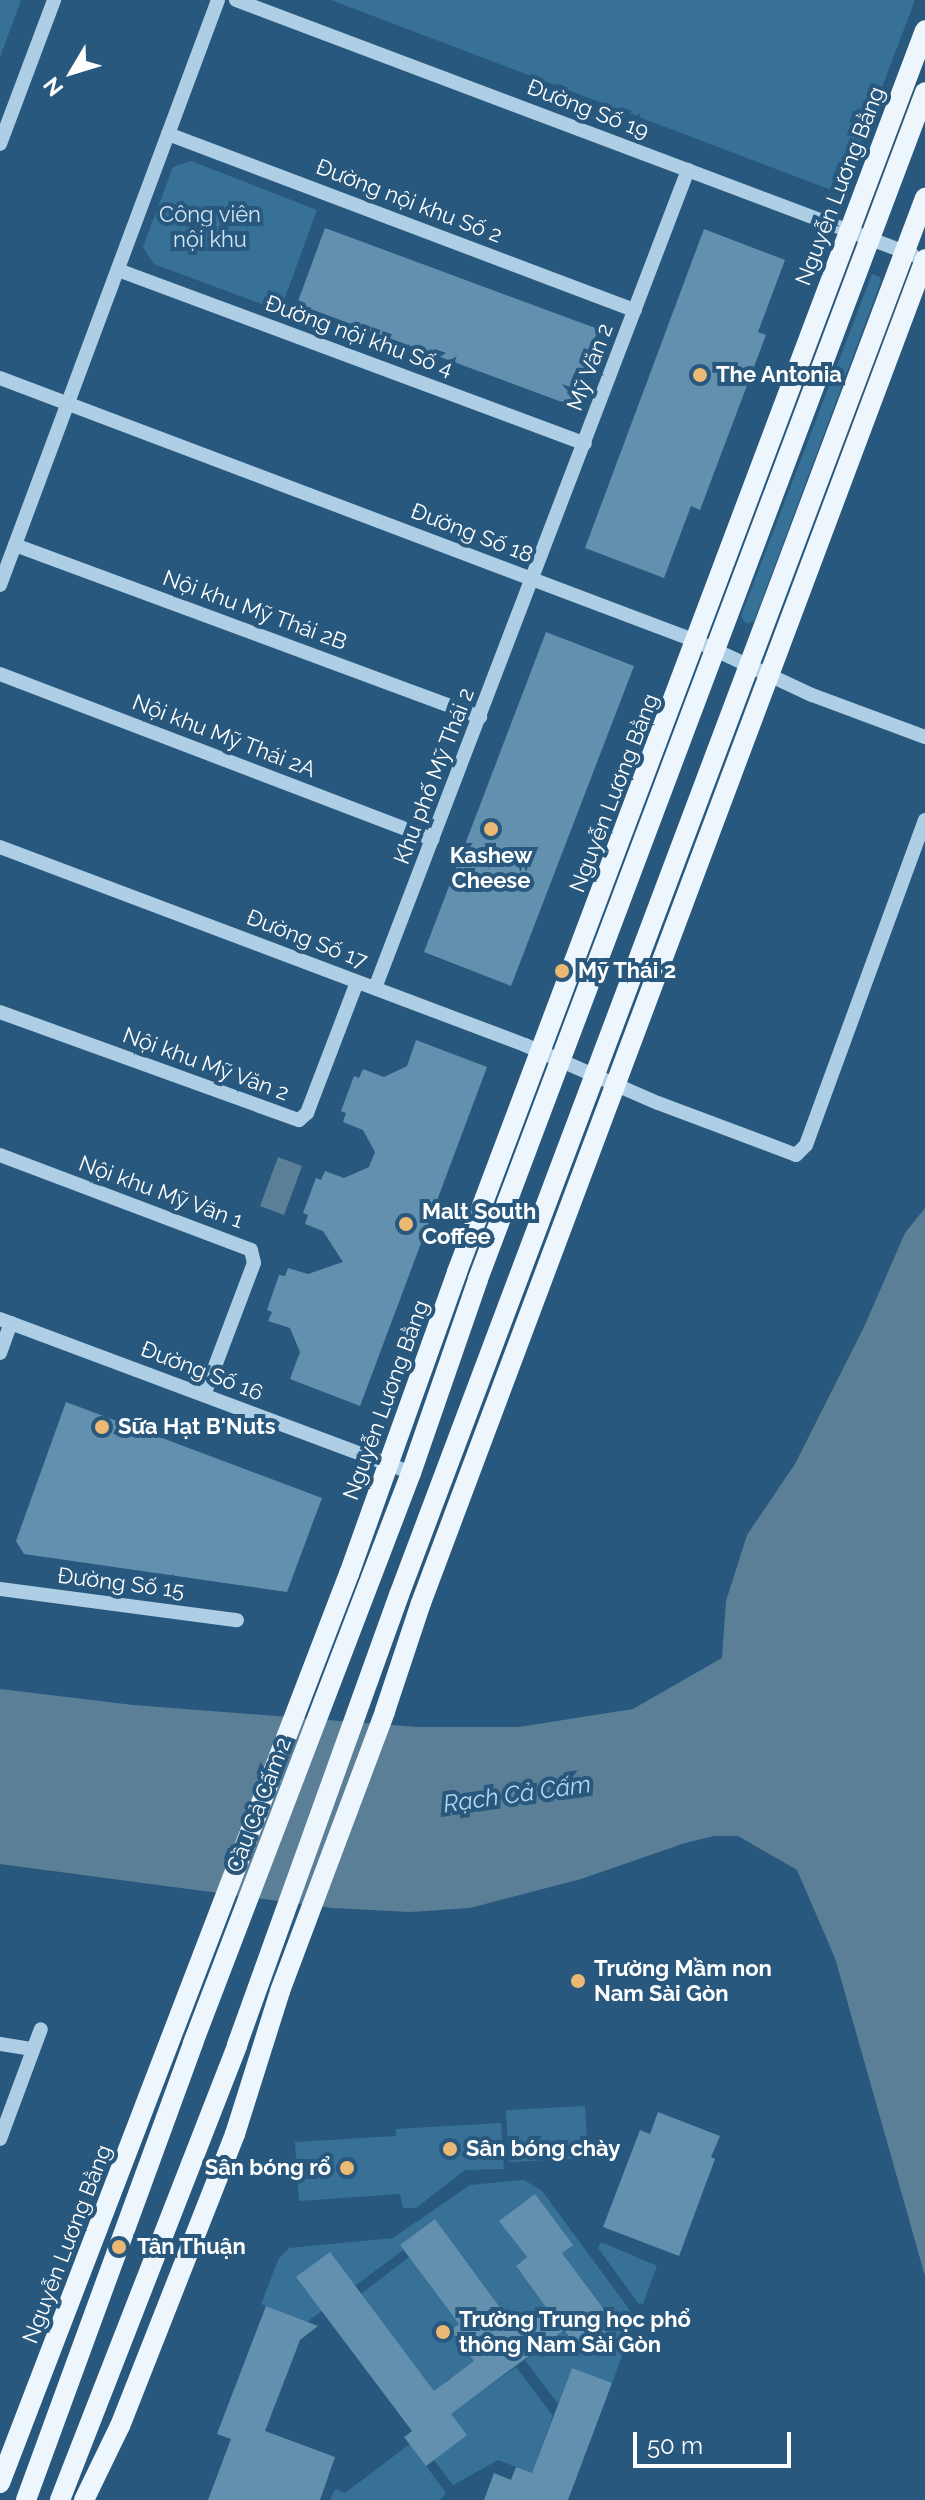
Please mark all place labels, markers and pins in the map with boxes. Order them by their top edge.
place label: The Antonia [716,362,843,388]
marker: The Antonia [691,366,709,384]
marker: Kashew Cheese [482,820,500,838]
place label: Kashew Cheese [450,842,532,894]
place label: Mỹ Thái 2 [578,958,677,984]
marker: Mỹ Thái 2 [553,962,571,980]
place label: Malt South Coffee [422,1198,536,1250]
marker: Malt South Coffee [397,1215,415,1233]
place label: Sữa Hạt B'Nuts [118,1414,276,1440]
marker: Sữa Hạt B'Nuts [93,1418,111,1436]
place label: Trường Mầm non Nam Sài Gòn [594,1955,772,2006]
marker: Trường Mầm non Nam Sài Gòn [569,1972,587,1990]
place label: Sân bóng chày [466,2136,620,2162]
marker: Sân bóng chày [441,2140,459,2158]
place label: Sân bóng rổ [205,2155,331,2181]
marker: Sân bóng rổ [338,2159,356,2177]
place label: Tân Thuận [137,2234,246,2260]
marker: Tân Thuận [108,2236,130,2258]
place label: Trường Trung học phổ thông Nam Sài Gòn [459,2306,692,2358]
marker: Trường Trung học phổ thông Nam Sài Gòn [434,2323,452,2341]

